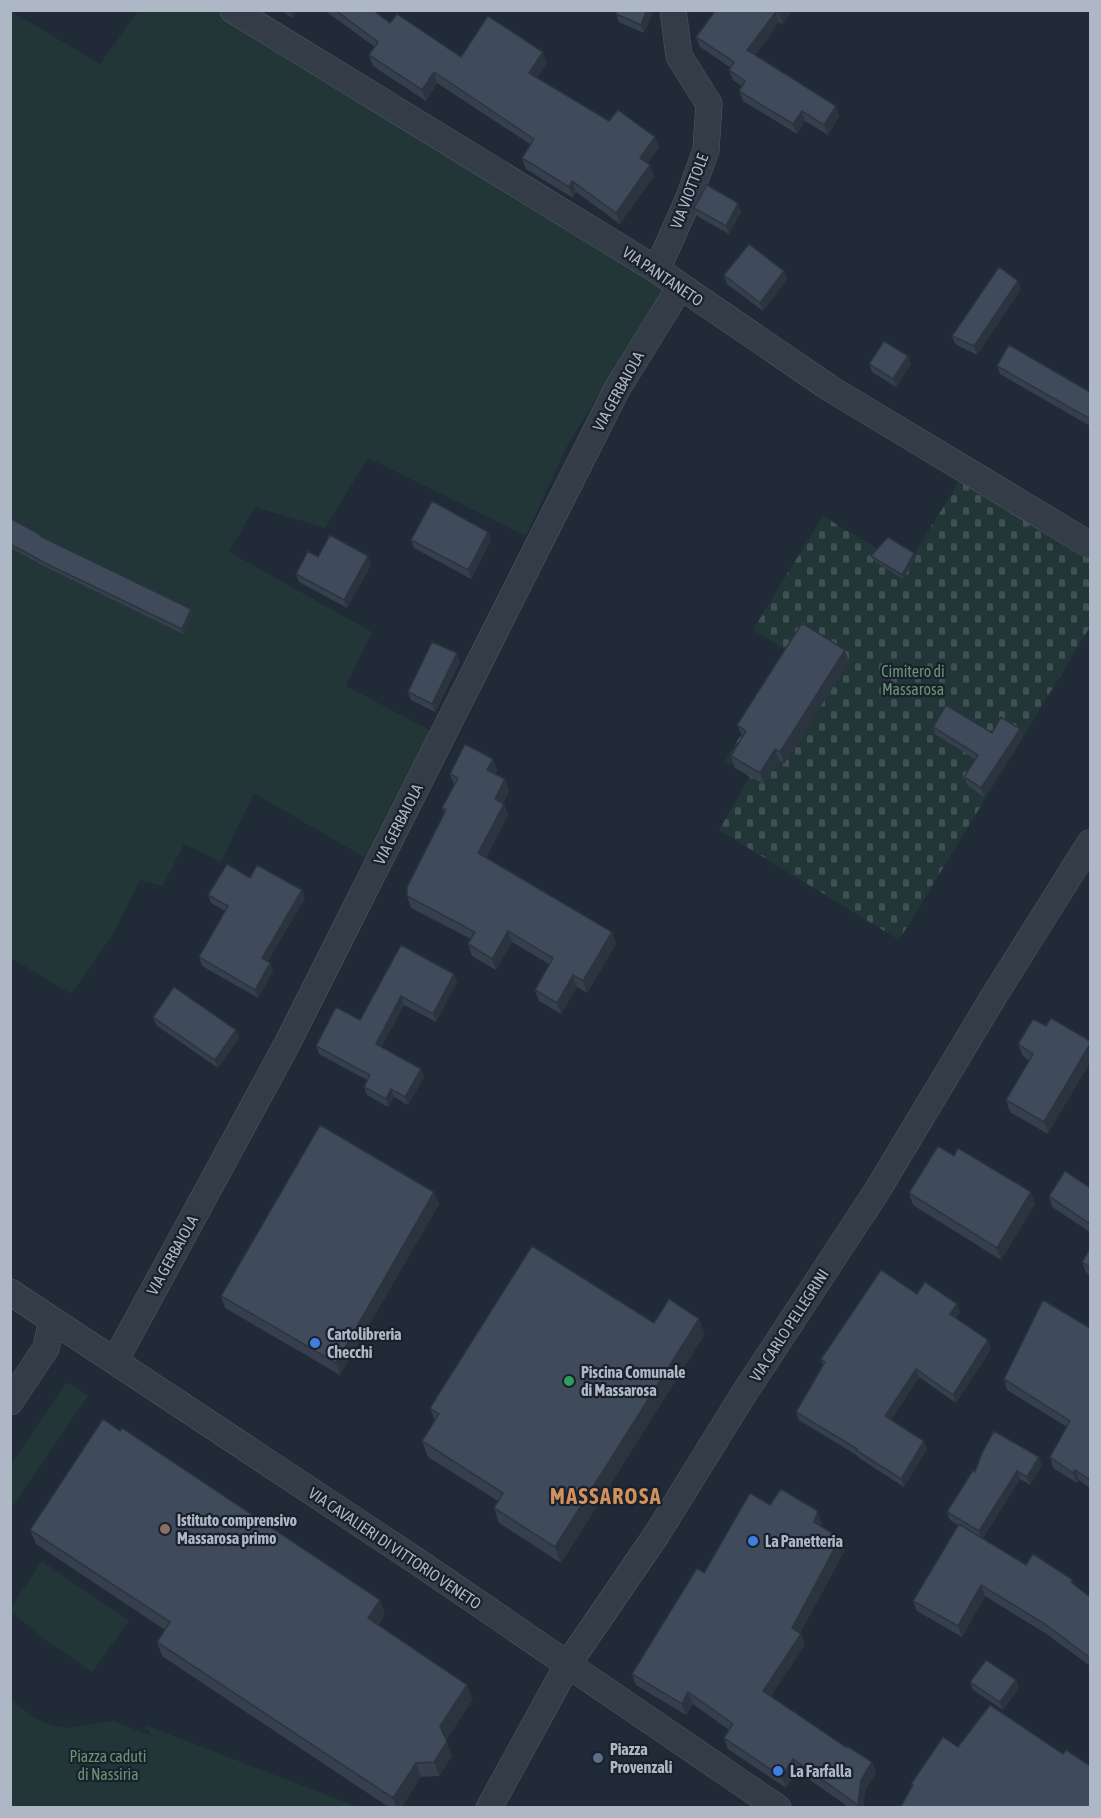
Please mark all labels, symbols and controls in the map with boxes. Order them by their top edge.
street label: VIA VIOTTOLE [666,151,712,231]
street label: VIA PANTANETO [619,243,707,309]
street label: VIA GERBAIOLA [589,348,647,434]
park label: Cimitero di Massarosa [881,662,945,698]
street label: VIA GERBAIOLA [370,781,426,867]
street label: VIA GERBAIOLA [143,1212,201,1298]
street label: VIA CARLO PELLEGRINI [746,1265,832,1385]
place label: Cartolibreria Checchi [327,1325,402,1361]
marker: Cartolibreria Checchi [308,1336,322,1350]
place label: Piscina Comunale di Massarosa [581,1363,686,1399]
marker: Piscina Comunale di Massarosa [562,1374,576,1388]
street label: VIA CAVALIERI DI VITTORIO VENETO [305,1483,485,1613]
district label: MASSAROSA [550,1483,662,1509]
place label: Istituto comprensivo Massarosa primo [177,1511,298,1547]
marker: Istituto comprensivo Massarosa primo [158,1522,172,1536]
place label: La Panetteria [765,1532,843,1550]
marker: La Panetteria [746,1534,760,1548]
place label: Piazza Provenzali [610,1740,673,1776]
park label: Piazza caduti di Nassiria [70,1747,146,1783]
marker: Piazza Provenzali [591,1751,605,1765]
place label: La Farfalla [790,1762,852,1780]
marker: La Farfalla [771,1764,785,1778]

